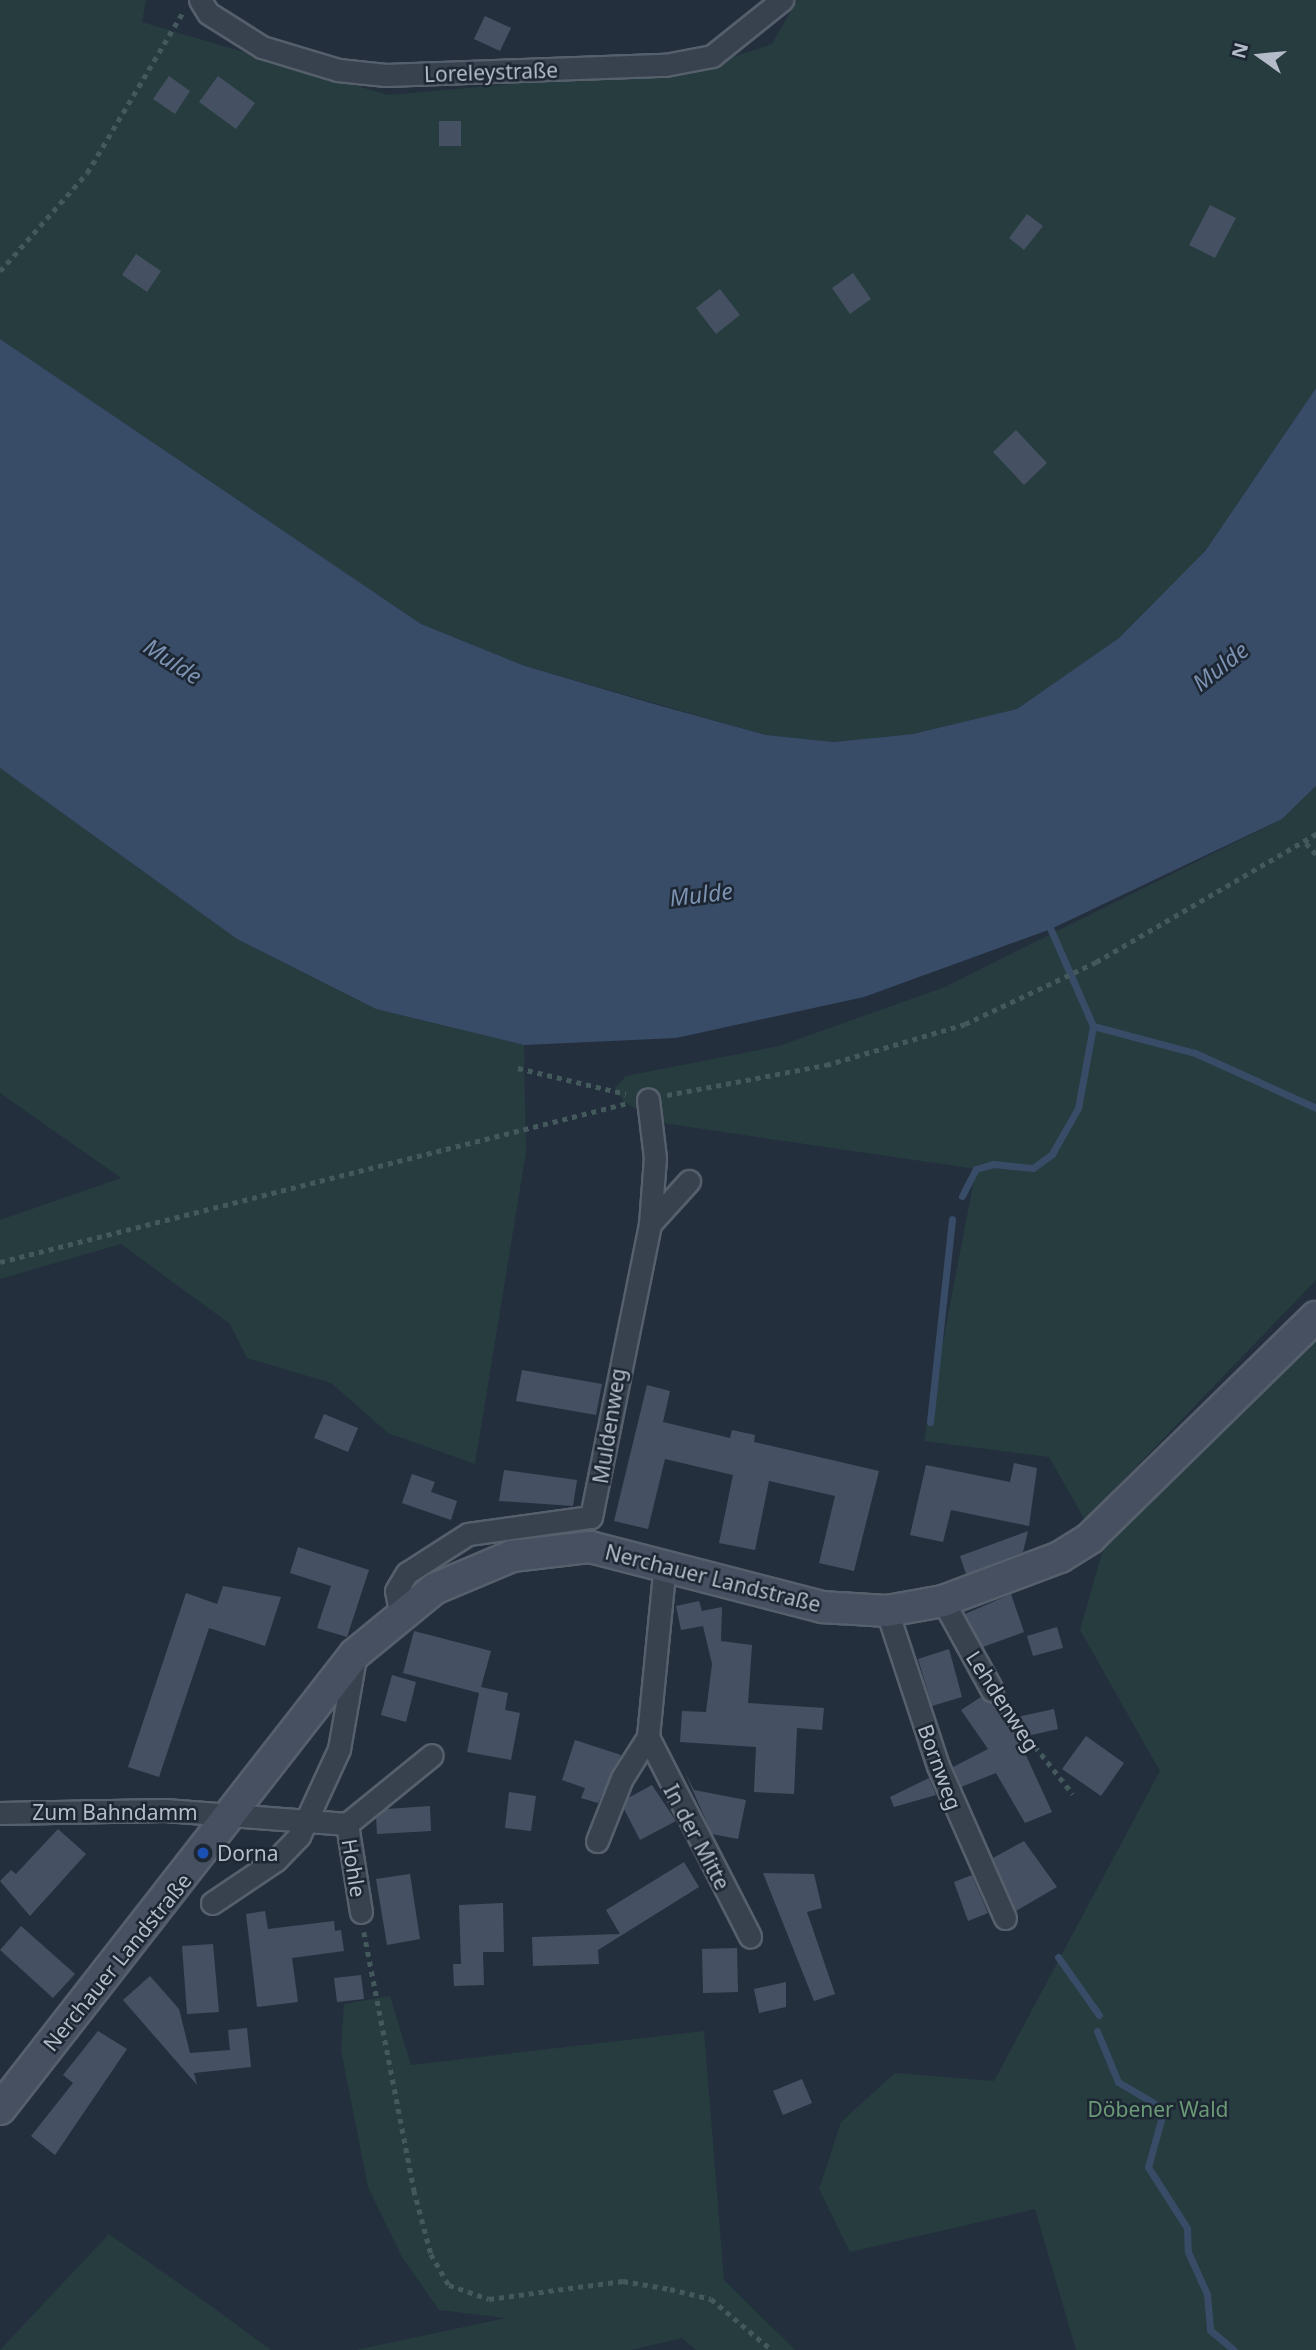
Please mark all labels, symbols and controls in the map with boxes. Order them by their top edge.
north arrow [1225,21,1295,91]
text: N [1225,40,1254,61]
street label: Loreleystraße [424,57,558,87]
water label: Mulde [139,632,207,690]
water label: Mulde [1187,636,1253,696]
water label: Mulde [668,876,734,912]
street label: Muldenweg [587,1367,631,1485]
street label: Nerchauer Landstraße [603,1539,823,1617]
street label: Lehdenweg [961,1646,1045,1756]
street label: Bornweg [913,1721,967,1813]
street label: In der Mitte [659,1780,735,1894]
street label: Zum Bahndamm [32,1799,198,1825]
street label: Hohle [337,1837,371,1899]
place label: Dorna [217,1840,278,1866]
marker: Dorna [195,1845,211,1861]
street label: Nerchauer Landstraße [38,1868,196,2056]
park label: Döbener Wald [1088,2096,1228,2122]

